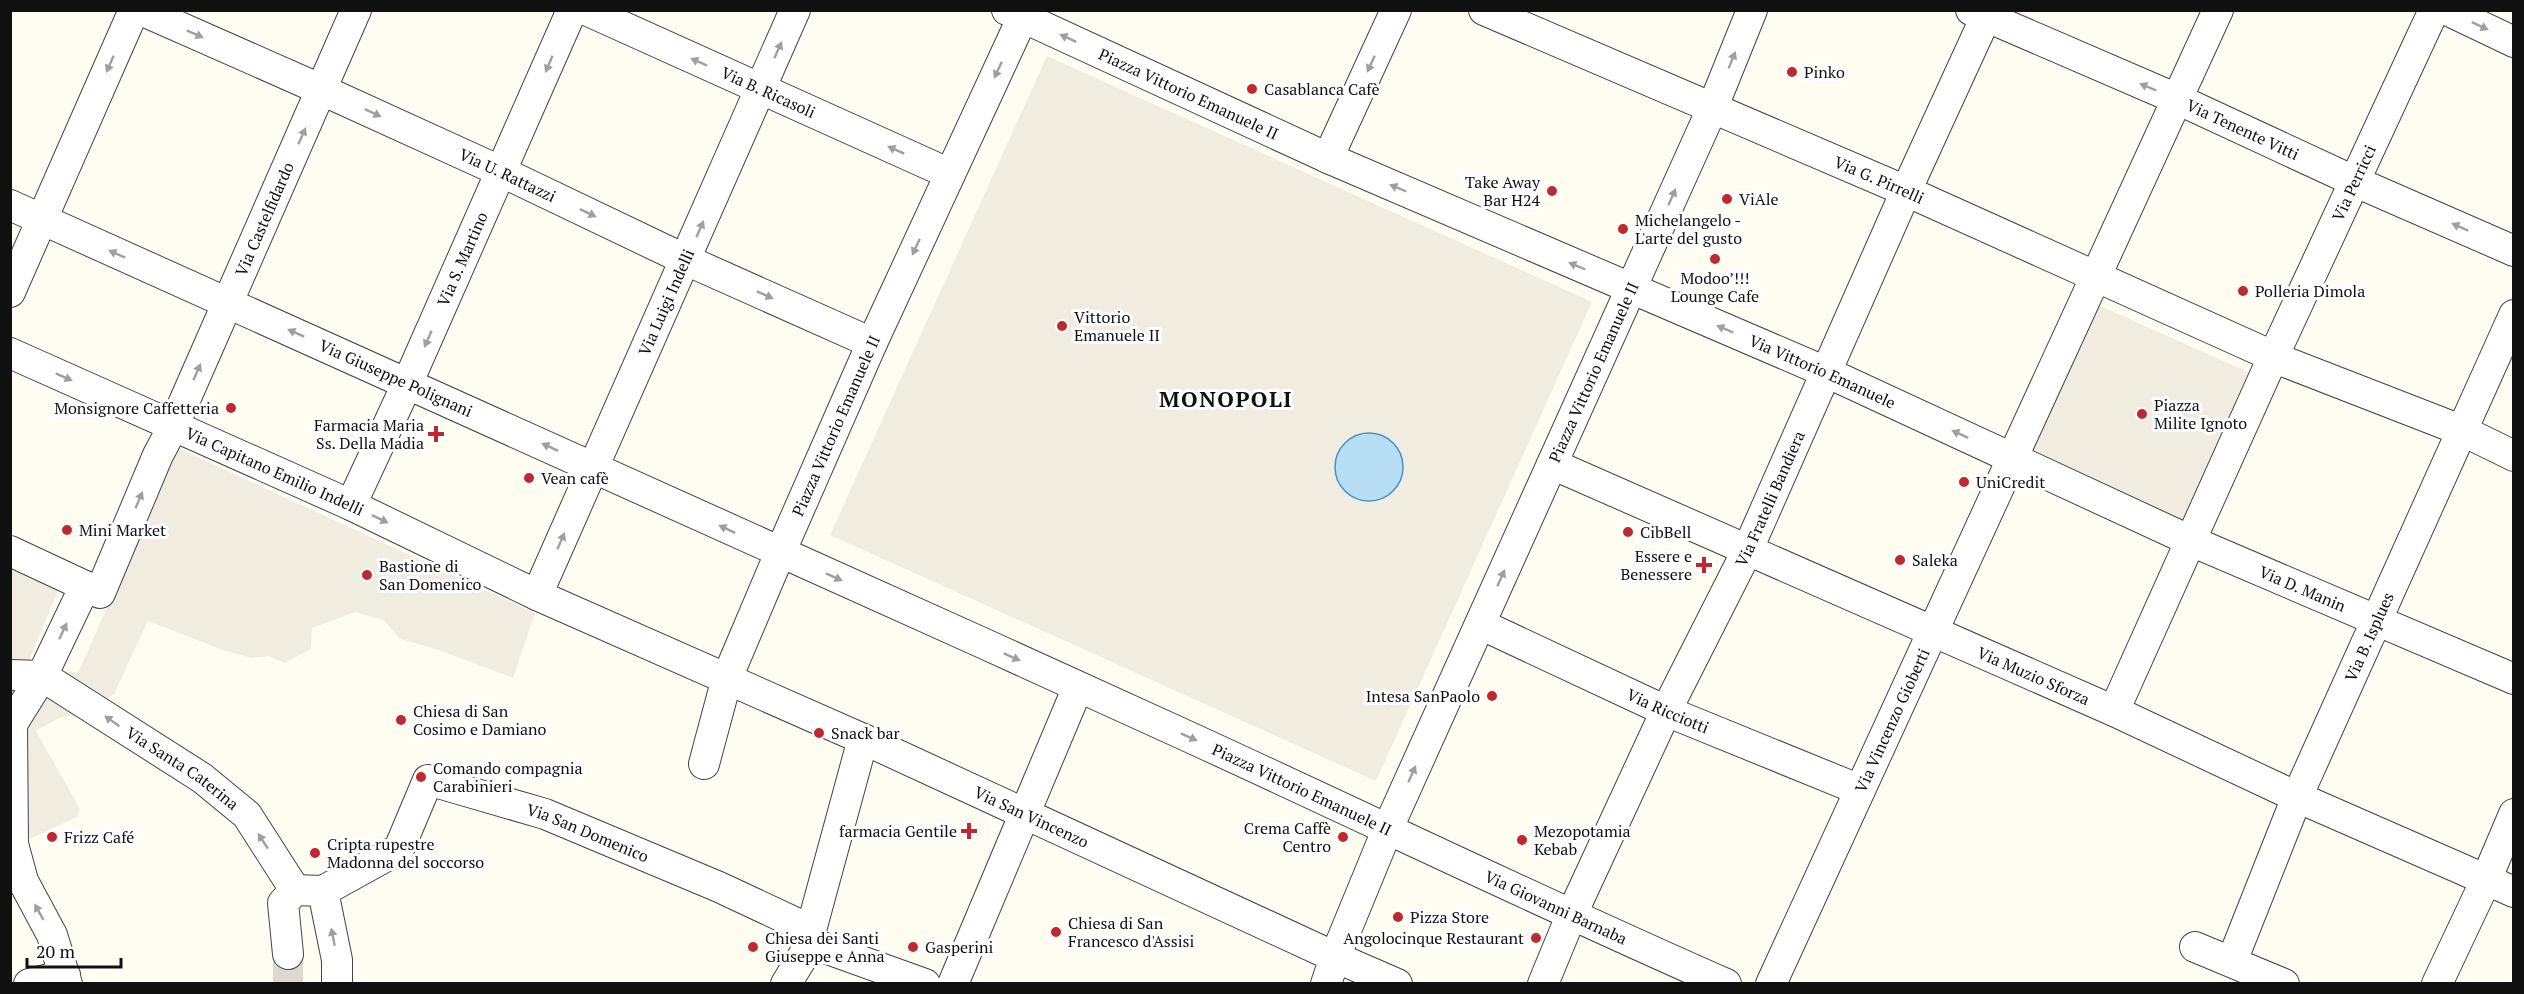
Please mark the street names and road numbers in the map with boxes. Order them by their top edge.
street label: Piazza Vittorio Emanuele II [1095,43,1282,145]
street label: Via B. Ricasoli [718,61,819,123]
street label: Via Tenente Vitti [2183,94,2303,165]
street label: Via Perricci [2327,141,2381,225]
street label: Via U. Rattazzi [456,143,560,207]
street label: Via G. Pirrelli [1831,151,1928,209]
street label: Via Castelfidardo [230,158,299,279]
street label: Via S. Martino [432,208,493,310]
street label: Via Luigi Indelli [633,245,699,359]
street label: Piazza Vittorio Emanuele II [1543,278,1644,466]
street label: Via Vittorio Emanuele [1746,329,1899,414]
street label: Piazza Vittorio Emanuele II [787,331,885,519]
street label: Via Giuseppe Polignani [316,334,476,422]
street label: Via Capitano Emilio Indelli [182,422,368,521]
street label: Via Fratelli Bandiera [1730,427,1810,570]
street label: Via D. Manin [2256,560,2350,617]
street label: Via B. Isplues [2339,589,2399,685]
street label: Via Muzio Sforza [1974,641,2093,710]
street label: Via Vincenzo Gioberti [1849,645,1935,796]
street label: Via Ricciotti [1623,683,1712,738]
street label: Via Santa Caterina [122,721,244,815]
street label: Piazza Vittorio Emanuele II [1209,738,1395,841]
street label: Via San Vincenzo [971,781,1093,853]
street label: Via San Domenico [524,798,652,867]
street label: Via Giovanni Barnaba [1481,865,1631,950]

